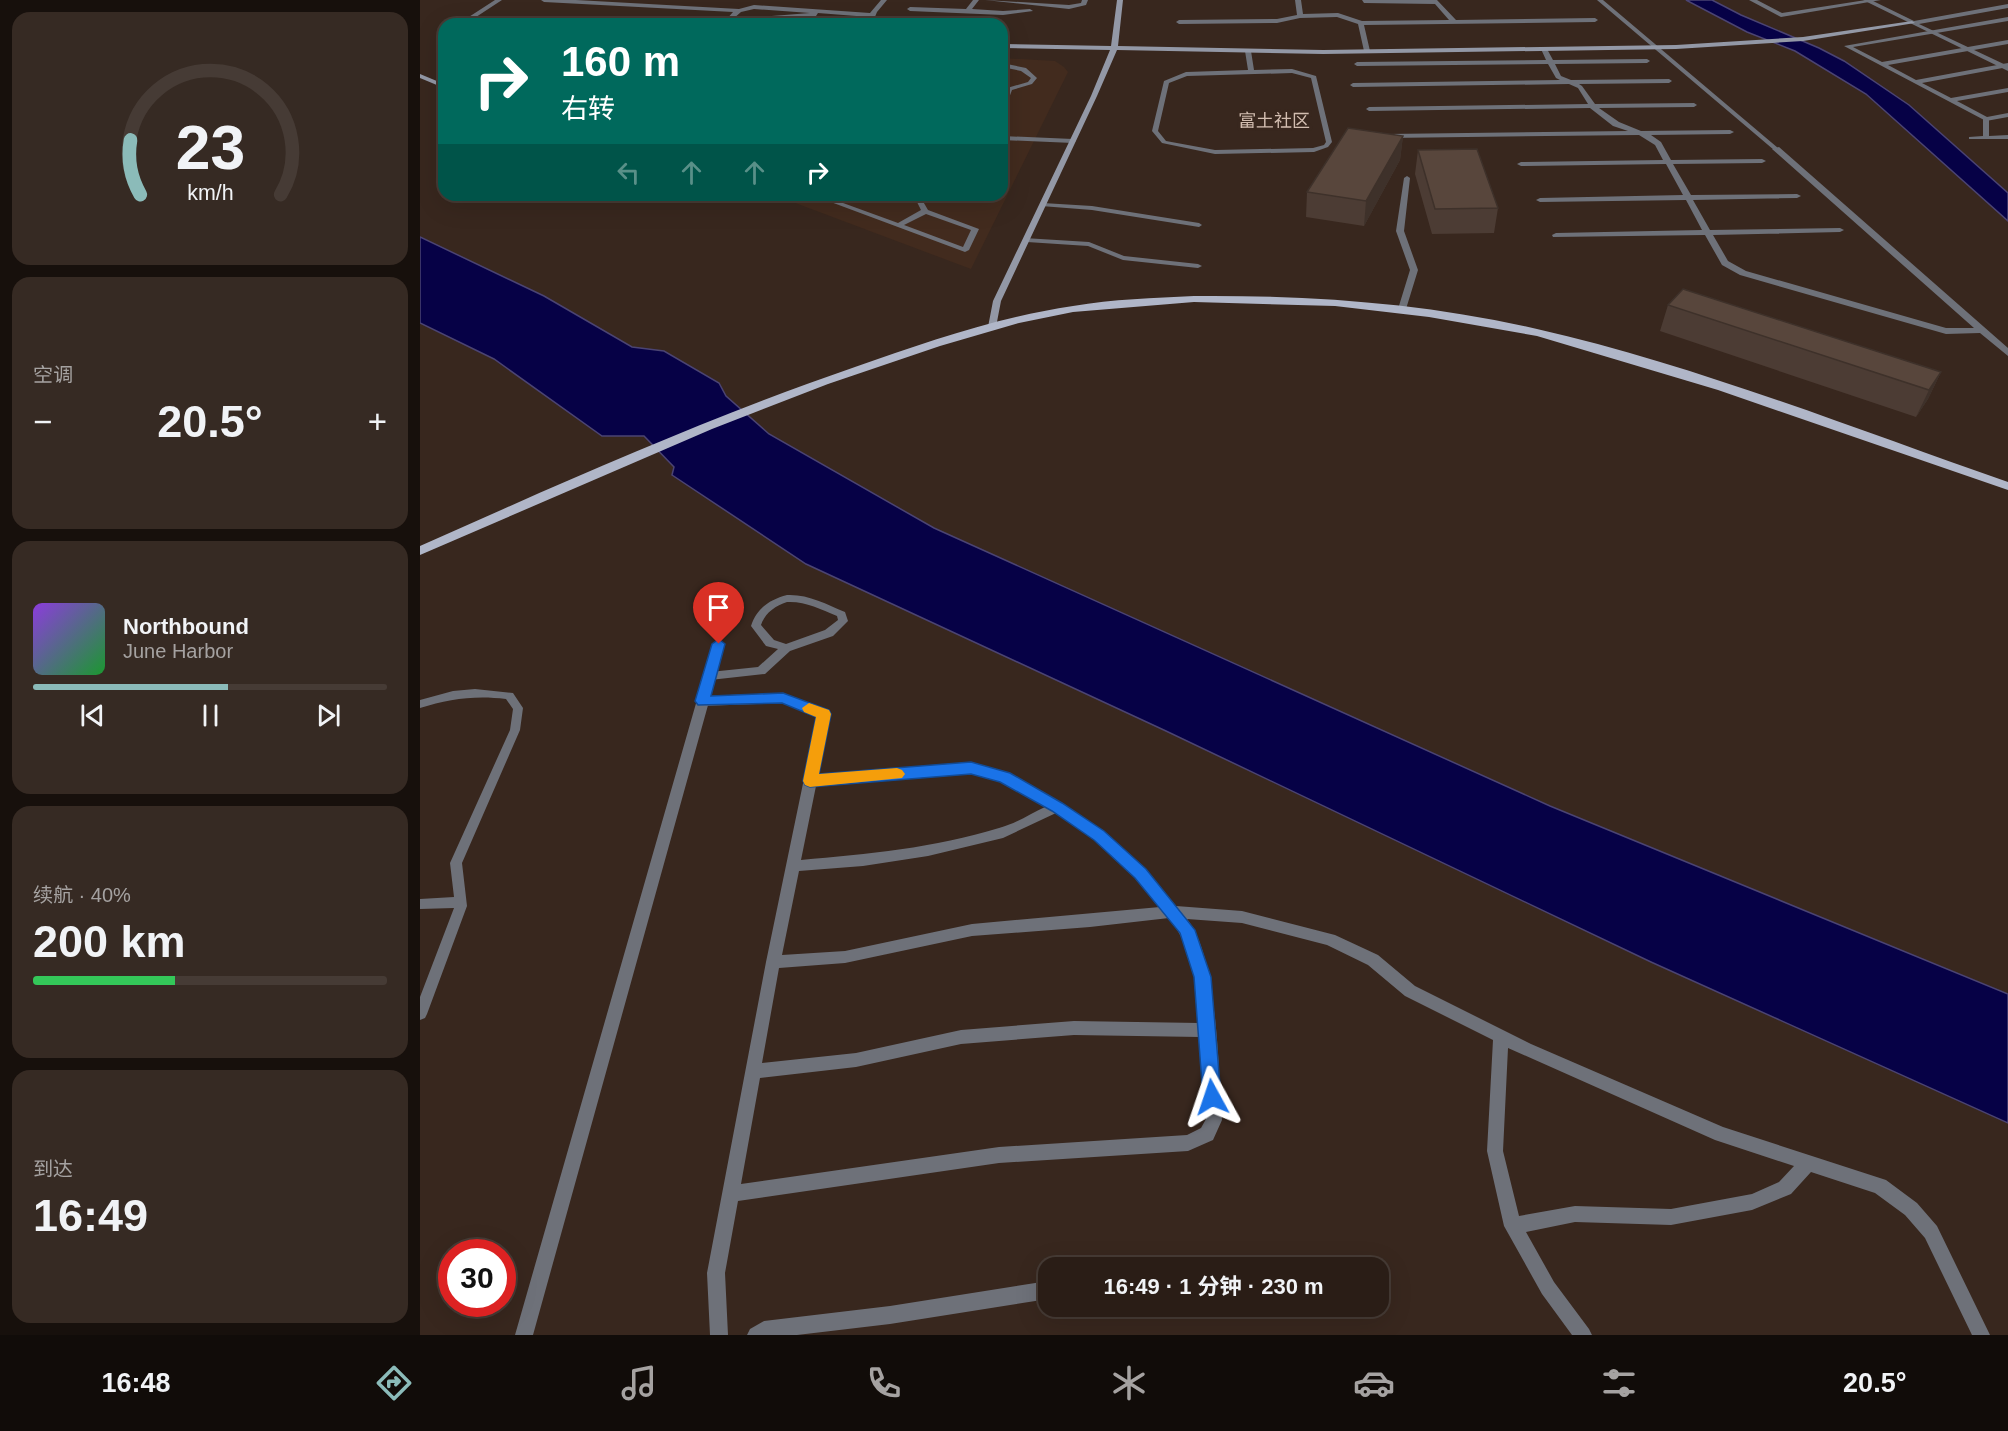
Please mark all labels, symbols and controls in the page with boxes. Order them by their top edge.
text: 160 m [561,38,680,85]
icon: right [462,42,540,120]
text: 右转 [561,94,615,124]
district label: 富土社区 [1238,111,1310,131]
text: 23 [175,113,245,182]
icon: left [612,156,645,189]
icon: ahead [675,156,708,189]
icon: ahead [738,156,771,189]
icon: right [801,156,834,189]
text: km/h [187,182,233,206]
text: 空调 [33,364,73,386]
text: 20.5° [157,396,263,447]
text: − [33,403,52,440]
text: + [368,403,387,440]
pin [693,582,744,644]
icon: arrive [702,591,735,624]
text: Northbound [123,614,249,639]
text: June Harbor [123,640,233,662]
icon: previous [76,699,109,732]
icon: pause [194,699,227,732]
icon: next [312,699,345,732]
text: 续航 · 40% [33,884,131,906]
text: 200 km [33,916,186,967]
position arrow [1180,1065,1244,1129]
text: 到达 [33,1158,73,1180]
text: 16:49 [33,1190,148,1241]
speed limit sign: 30 [438,1239,516,1317]
text: 16:49 · 1 分钟 · 230 m [1103,1274,1324,1299]
icon: directions [373,1362,415,1404]
icon: music [618,1362,660,1404]
icon: phone [863,1362,905,1404]
icon: climate [1108,1362,1150,1404]
icon: car [1353,1362,1395,1404]
icon: filters [1598,1362,1640,1404]
text: 16:48 [101,1368,171,1398]
text: 20.5° [1843,1368,1906,1398]

